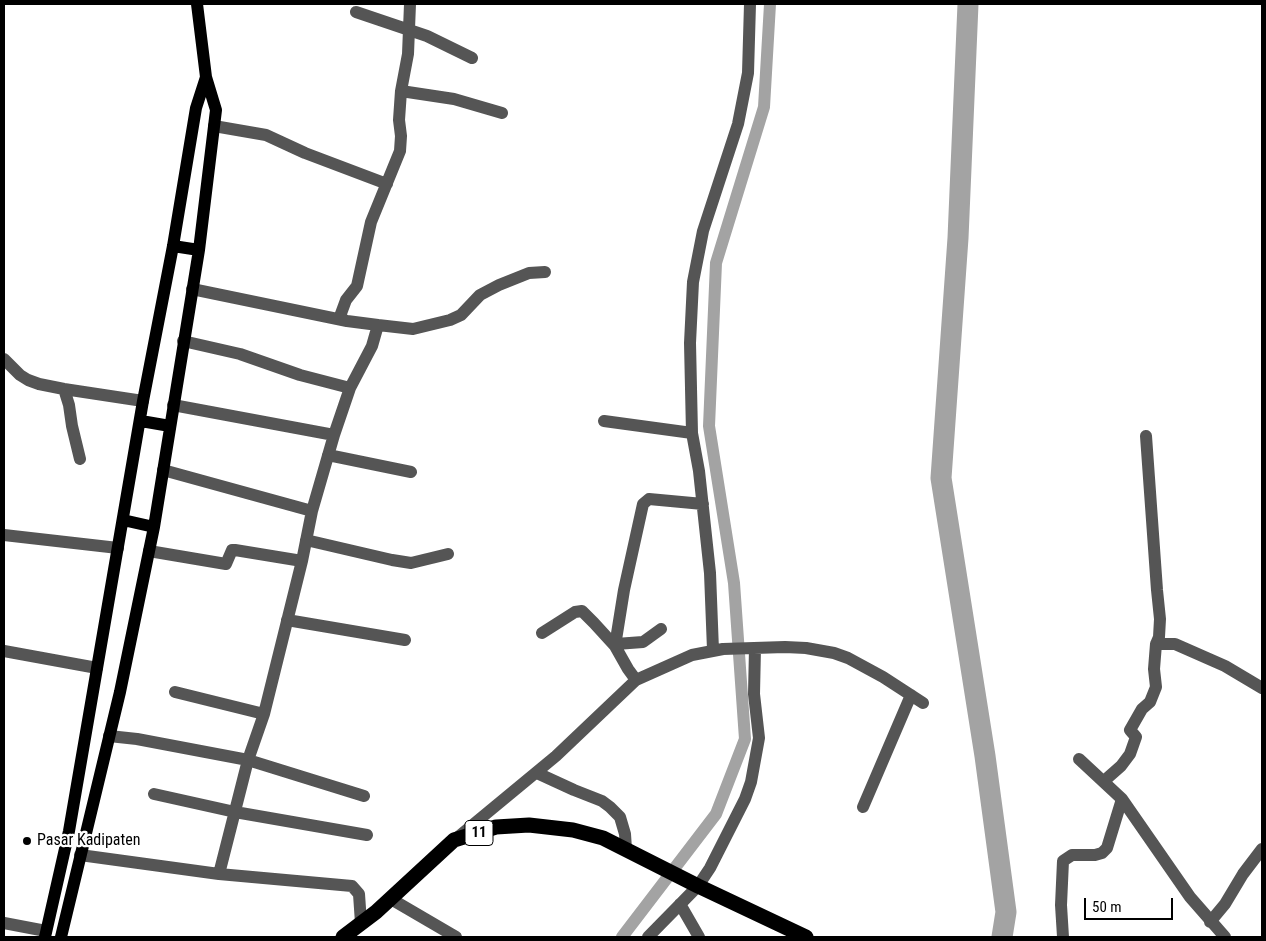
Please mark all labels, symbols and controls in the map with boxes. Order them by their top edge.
road number: 11 [465,820,493,846]
place label: Pasar Kadipaten [37,831,140,851]
marker: Pasar Kadipaten [21,835,33,847]
scale bar [1086,888,1175,920]
text: 50 m [1092,898,1122,916]

